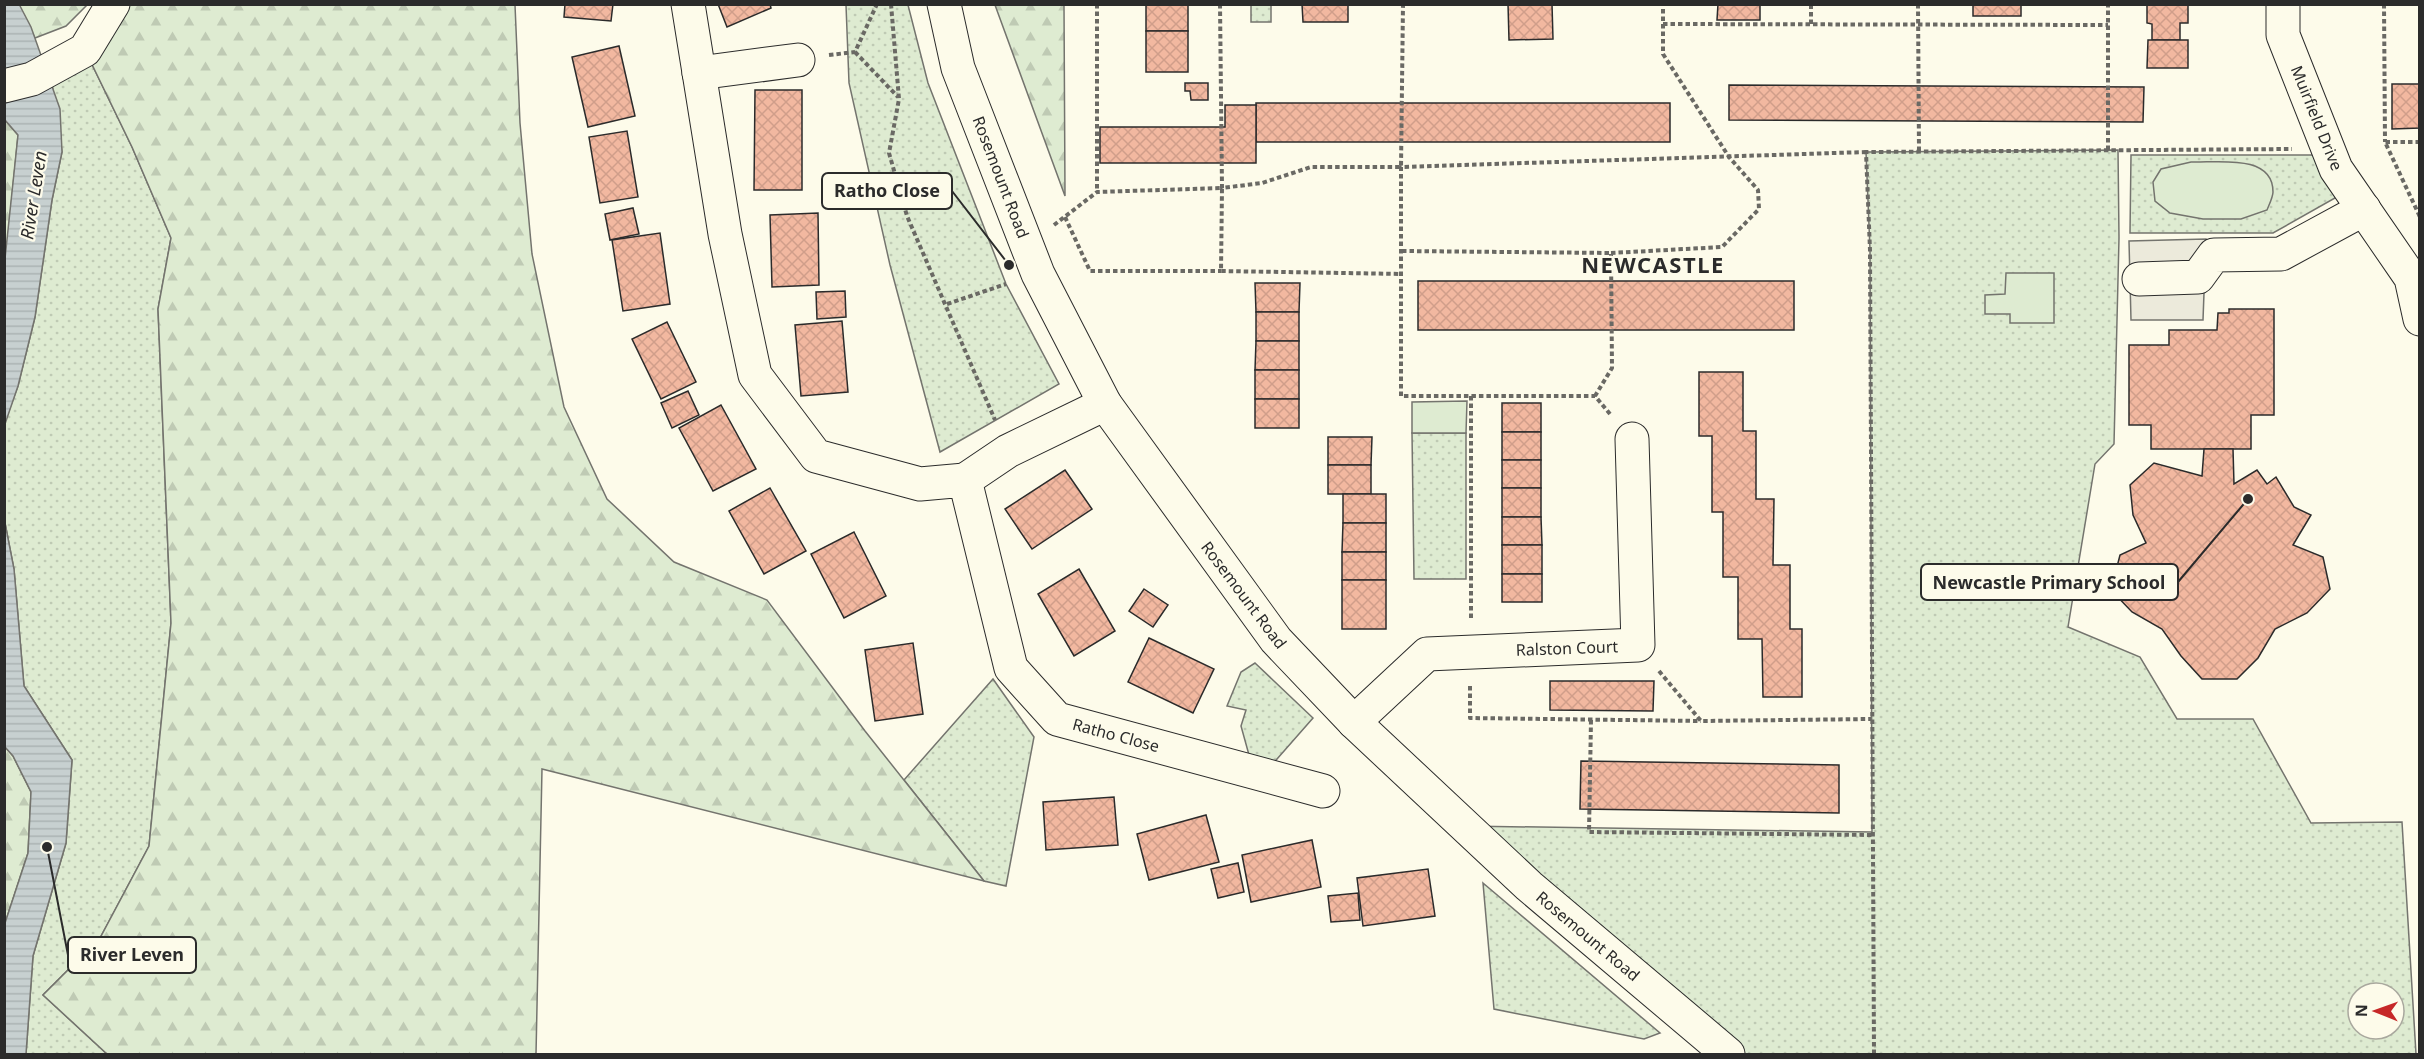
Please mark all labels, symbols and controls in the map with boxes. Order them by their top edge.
street label: Muirfield Drive [2286,62,2348,174]
street label: Rosemount Road [968,113,1034,241]
water label: River Leven [14,149,52,241]
callout: Ratho Close [822,173,952,209]
text: Ratho Close [834,178,940,202]
district label: NEWCASTLE [1581,249,1725,279]
street label: Rosemount Road [1196,537,1292,653]
callout: Newcastle Primary School [1921,564,2178,600]
text: Newcastle Primary School [1933,570,2165,594]
street label: Ralston Court [1515,635,1619,661]
street label: Ratho Close [1070,713,1162,757]
street label: Rosemount Road [1531,886,1645,986]
callout: River Leven [68,937,196,973]
text: River Leven [80,942,184,966]
north arrow [2346,981,2406,1041]
text: N [2350,1004,2372,1017]

